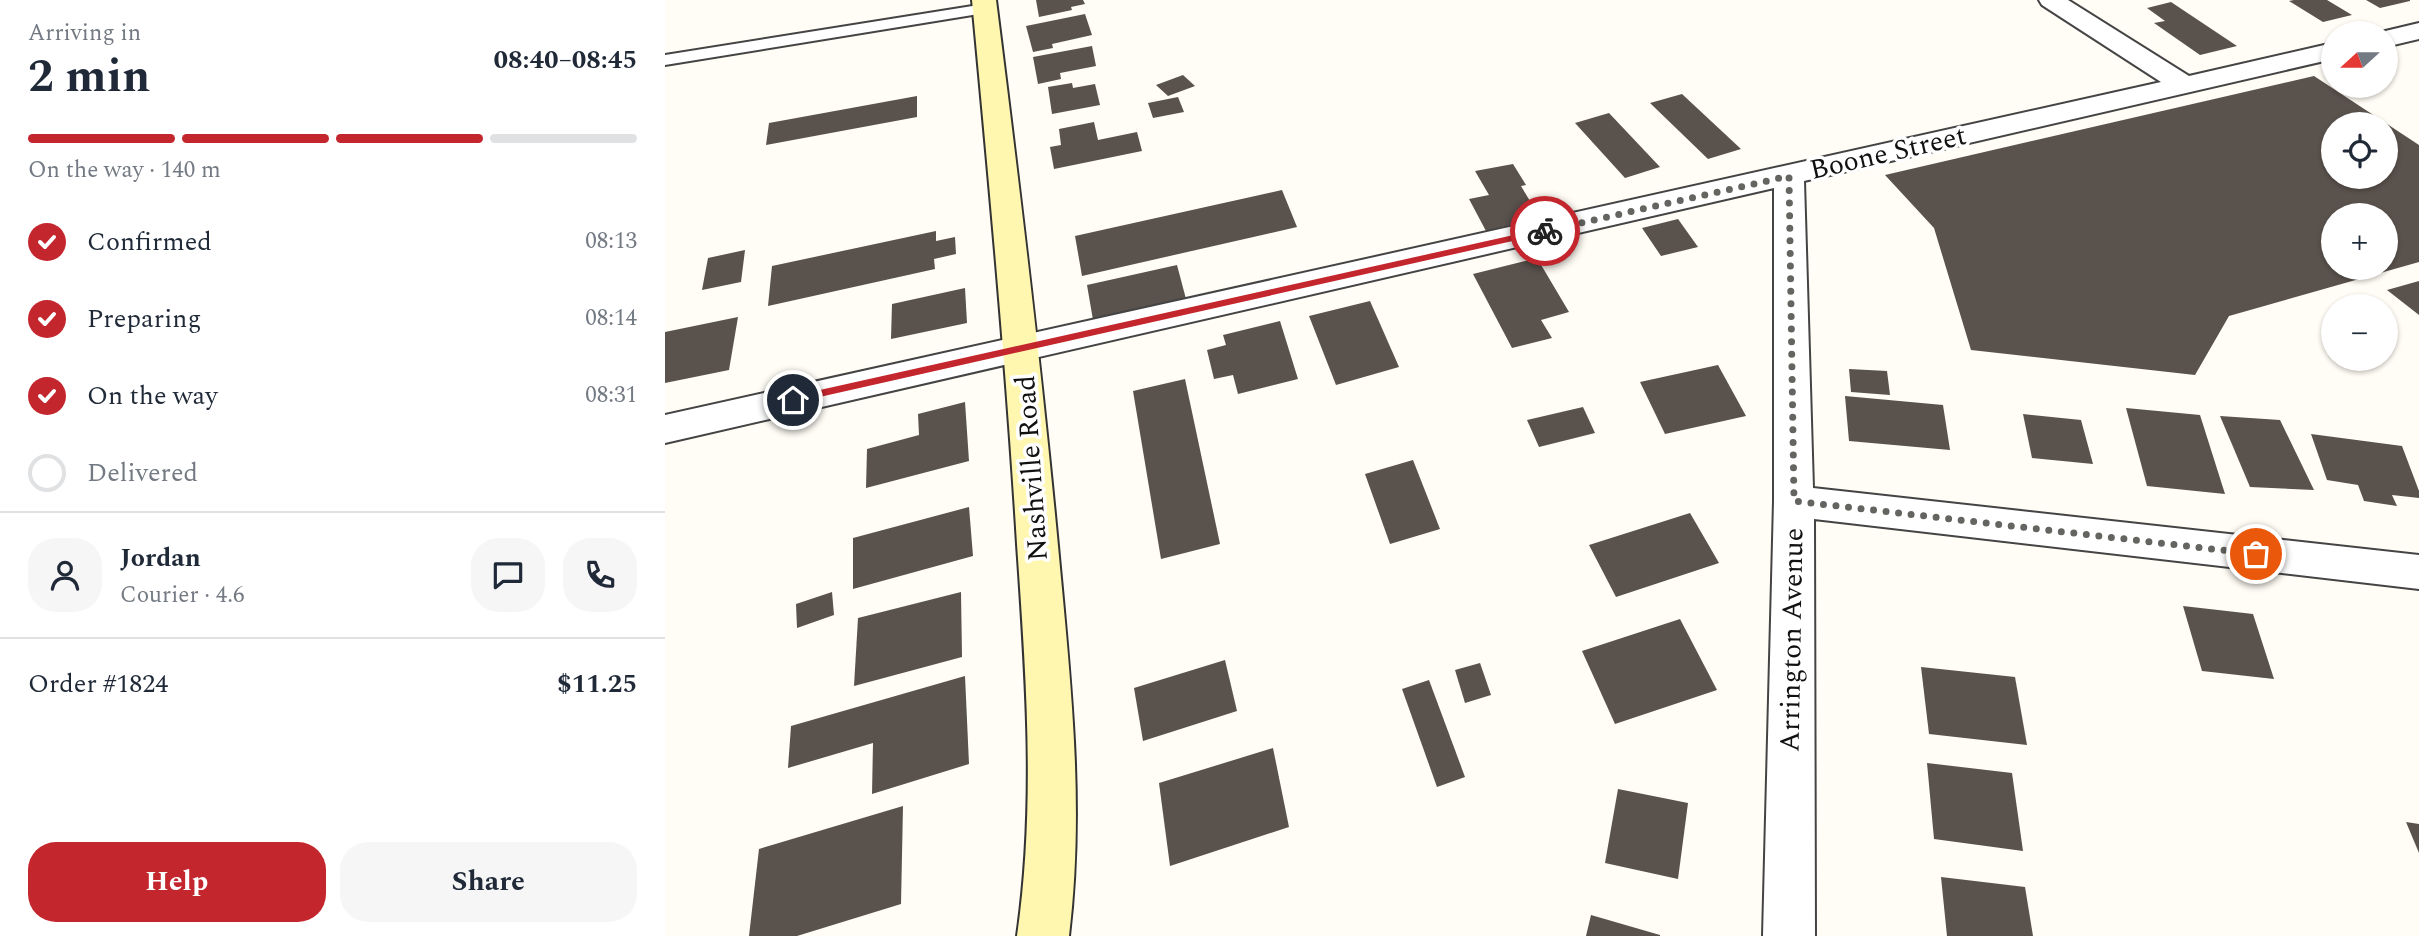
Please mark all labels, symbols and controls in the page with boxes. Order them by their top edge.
text: Arriving in [28,16,141,51]
north arrow [2321,21,2397,98]
map controls [2321,21,2398,371]
text: 08:40–08:45 [493,40,637,80]
text: 2 min [28,42,150,112]
button: locate [2321,112,2398,189]
street label: Boone Street [1806,114,1971,192]
text: On the way · 140 m [28,153,221,188]
courier [1510,196,1580,266]
button: + [2321,203,2398,280]
icon: bike [1526,212,1564,250]
text: Confirmed [87,222,212,262]
icon: check [28,223,66,261]
text: 08:13 [585,224,637,259]
button: − [2321,294,2398,371]
text: Preparing [87,299,201,339]
icon: check [28,300,66,338]
text: 08:14 [585,301,637,336]
pin [763,370,823,430]
street label: Nashville Road [1004,374,1060,562]
text: On the way [87,376,218,416]
icon: check [28,377,66,415]
text: 08:31 [585,378,637,413]
icon: home [774,381,812,419]
text: Delivered [87,453,198,493]
pin [2226,524,2286,584]
street label: Arrington Avenue [1769,528,1815,752]
icon: bag [2237,535,2275,573]
button: person [28,538,102,612]
text: Jordan [120,538,201,578]
button: chat [471,538,545,612]
button: phone [563,538,637,612]
text: Courier · 4.6 [120,578,245,613]
text: Order #1824 [28,664,168,704]
text: $11.25 [557,664,637,704]
button: Help [28,842,326,922]
button: Share [340,842,637,922]

